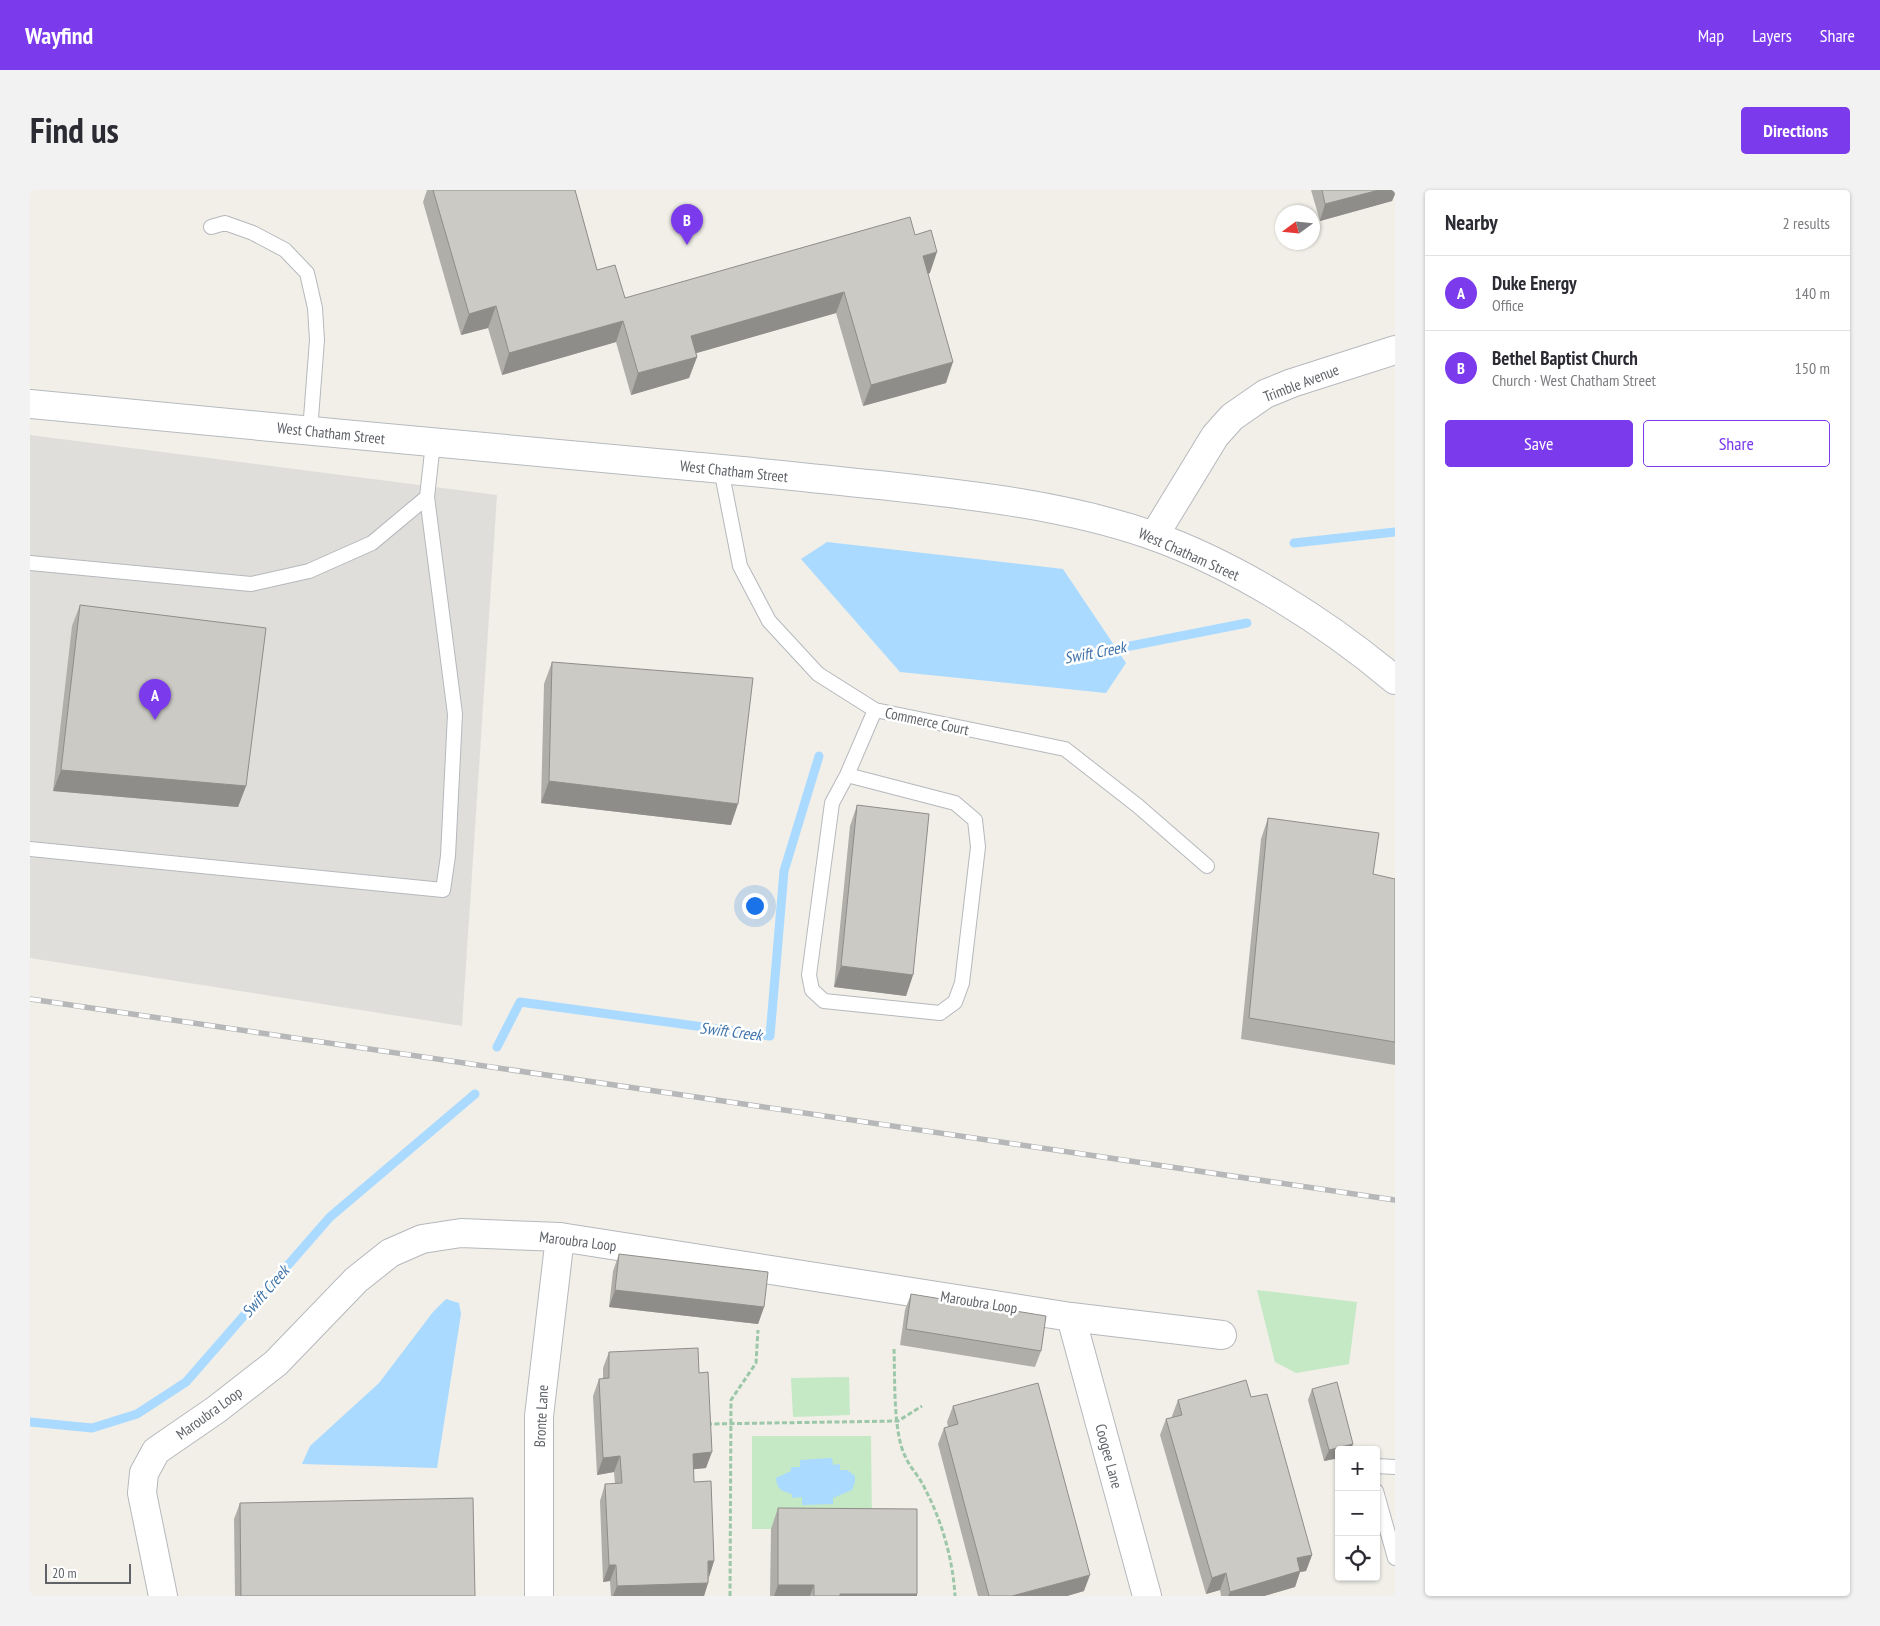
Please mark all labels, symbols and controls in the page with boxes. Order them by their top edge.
text: Wayfind [25,20,93,51]
text: Map [1698,24,1724,47]
text: Layers [1752,24,1792,47]
text: Share [1820,24,1855,47]
text: Find us [30,107,119,153]
button: Directions [1741,107,1850,154]
pin: B [671,204,703,245]
north arrow [1275,205,1320,250]
text: Nearby [1445,209,1498,236]
text: 2 results [1783,213,1830,233]
text: Duke Energy [1492,271,1577,295]
text: A [1457,283,1465,303]
text: 140 m [1795,283,1830,303]
text: Office [1492,295,1524,315]
text: Bethel Baptist Church [1492,346,1638,370]
text: B [1457,358,1465,378]
text: 150 m [1795,358,1830,378]
street label: Trimble Avenue [1260,360,1342,406]
text: Church · West Chatham Street [1492,370,1656,390]
street label: West Chatham Street [276,418,386,448]
button: Save [1445,420,1633,467]
button: Share [1643,420,1830,467]
street label: West Chatham Street [679,456,789,486]
street label: West Chatham Street [1136,523,1242,585]
water label: Swift Creek [1063,636,1129,668]
pin: A [139,679,171,720]
street label: Commerce Court [883,703,971,739]
your location [742,893,768,919]
water label: Swift Creek [699,1017,765,1045]
street label: Maroubra Loop [538,1227,618,1255]
water label: Swift Creek [237,1260,294,1321]
street label: Maroubra Loop [939,1287,1019,1317]
street label: Maroubra Loop [172,1383,246,1443]
street label: Bronte Lane [530,1384,552,1448]
street label: Coogee Lane [1091,1422,1127,1490]
map controls [1335,1446,1380,1581]
button: + [1335,1446,1380,1491]
button: − [1335,1491,1380,1536]
button: locate [1335,1536,1380,1581]
scale bar [45,1561,131,1584]
text: 20 m [52,1564,77,1582]

